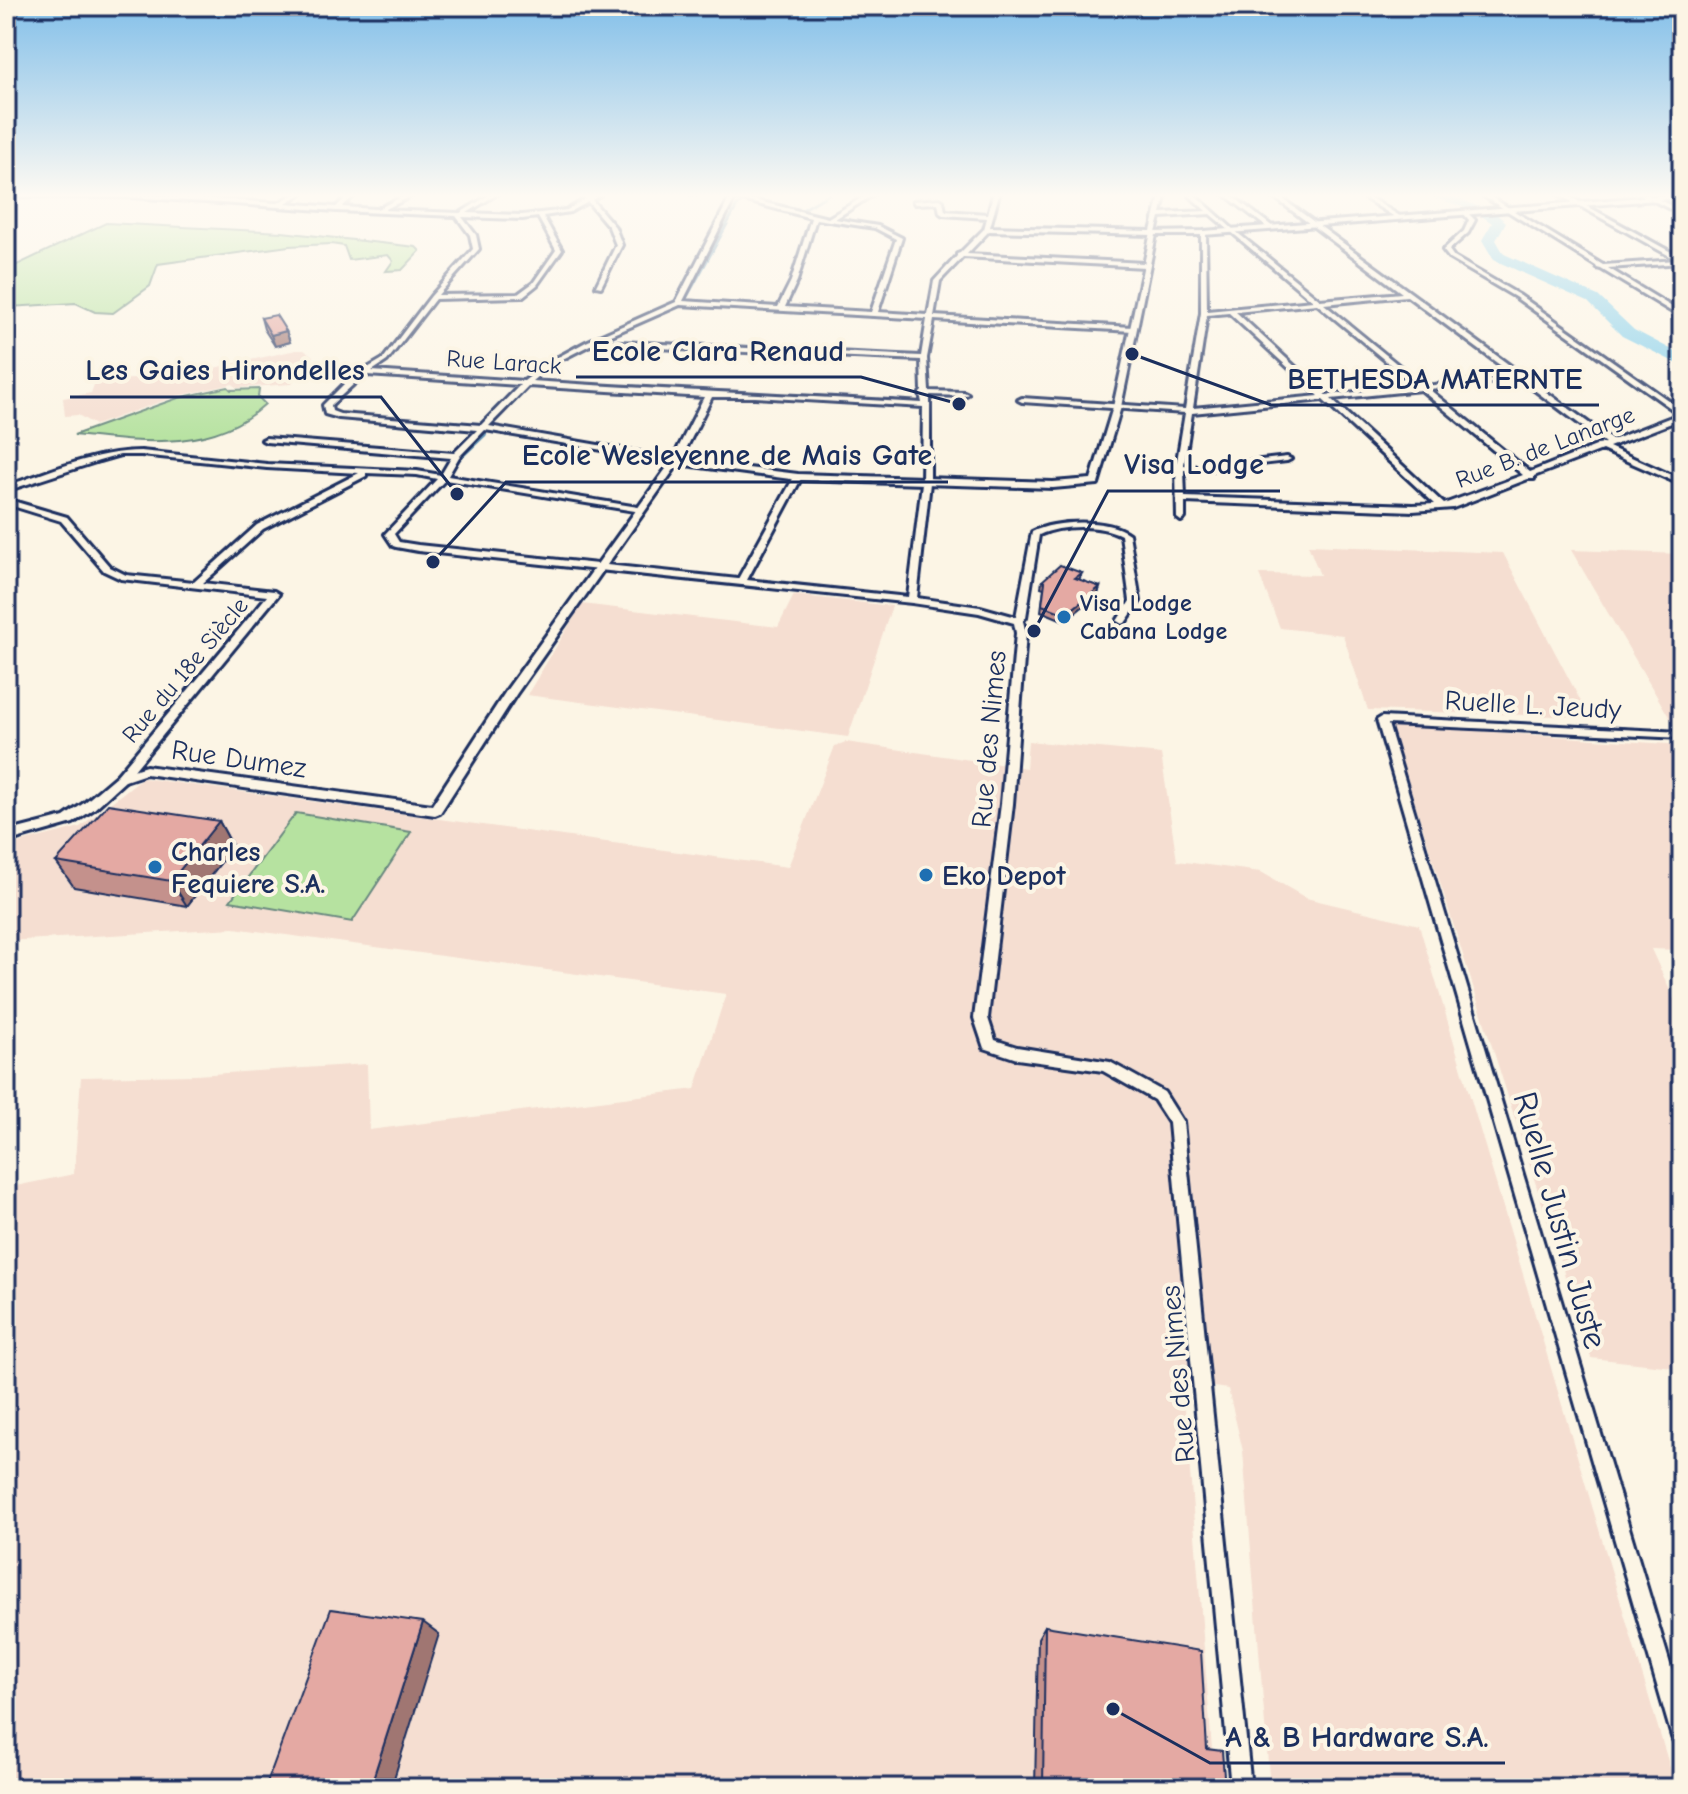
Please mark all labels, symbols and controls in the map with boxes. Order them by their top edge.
callout: Ecole Clara Renaud [576,323,861,377]
text: Ecole Clara Renaud [592,334,844,369]
callout: Les Gaies Hirondelles [70,343,381,397]
street label: Rue Larack [446,344,563,380]
callout: BETHESDA MATERNTE [1271,351,1599,405]
text: Les Gaies Hirondelles [85,353,365,388]
text: BETHESDA MATERNTE [1287,362,1583,397]
street label: Rue B. de Lanarge [1452,400,1638,494]
callout: Ecole Wesleyenne de Mais Gate [506,428,948,482]
callout: Visa Lodge [1108,437,1280,491]
text: Ecole Wesleyenne de Mais Gate [522,438,932,473]
text: Visa Lodge [1124,447,1264,482]
place label: Visa Lodge Cabana Lodge [1080,589,1228,645]
street label: Rue du 18e Siècle [116,592,254,748]
marker: Visa Lodge Cabana Lodge [1055,608,1073,626]
street label: Rue des Nimes [965,649,1013,829]
street label: Ruelle L. Jeudy [1444,684,1623,726]
street label: Rue Dumez [169,734,308,784]
place label: Charles Fequiere S.A. [171,836,325,900]
marker: Charles Fequiere S.A. [146,858,164,876]
place label: Eko Depot [942,860,1066,892]
marker: Eko Depot [917,866,935,884]
street label: Ruelle Justin Juste [1504,1087,1616,1353]
street label: Rue des Nimes [1154,1284,1202,1464]
callout: A & B Hardware S.A. [1210,1709,1505,1763]
text: A & B Hardware S.A. [1225,1720,1489,1755]

